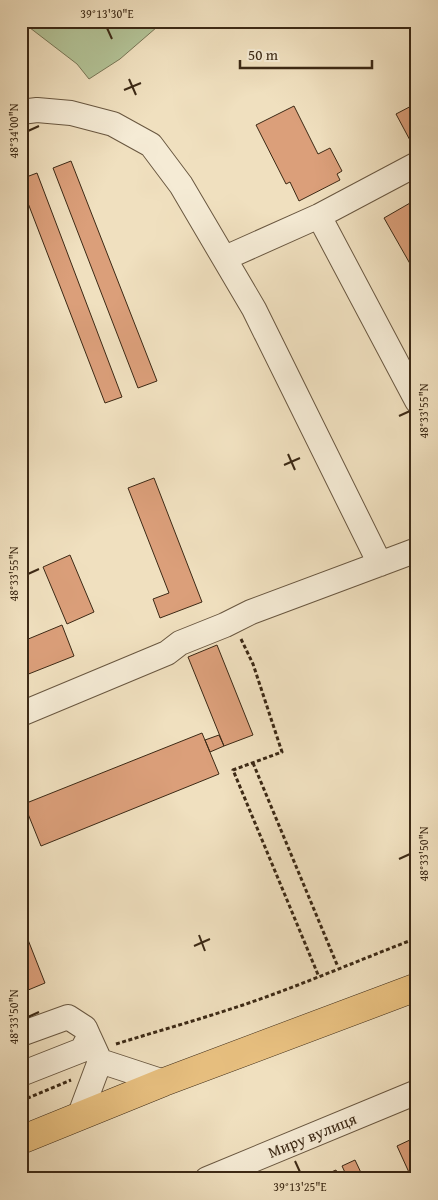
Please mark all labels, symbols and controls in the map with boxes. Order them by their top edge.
text: 39°13'30"E [80,5,134,22]
scale bar [240,38,373,70]
text: 50 m [248,44,279,65]
text: 48°34'00"N [5,103,22,159]
text: 48°33'55"N [415,383,432,439]
text: 48°33'55"N [5,546,22,602]
text: 48°33'50"N [415,826,432,882]
text: 48°33'50"N [5,989,22,1045]
street label: Миру вулиця [264,1106,360,1164]
text: 39°13'25"E [273,1178,327,1195]

